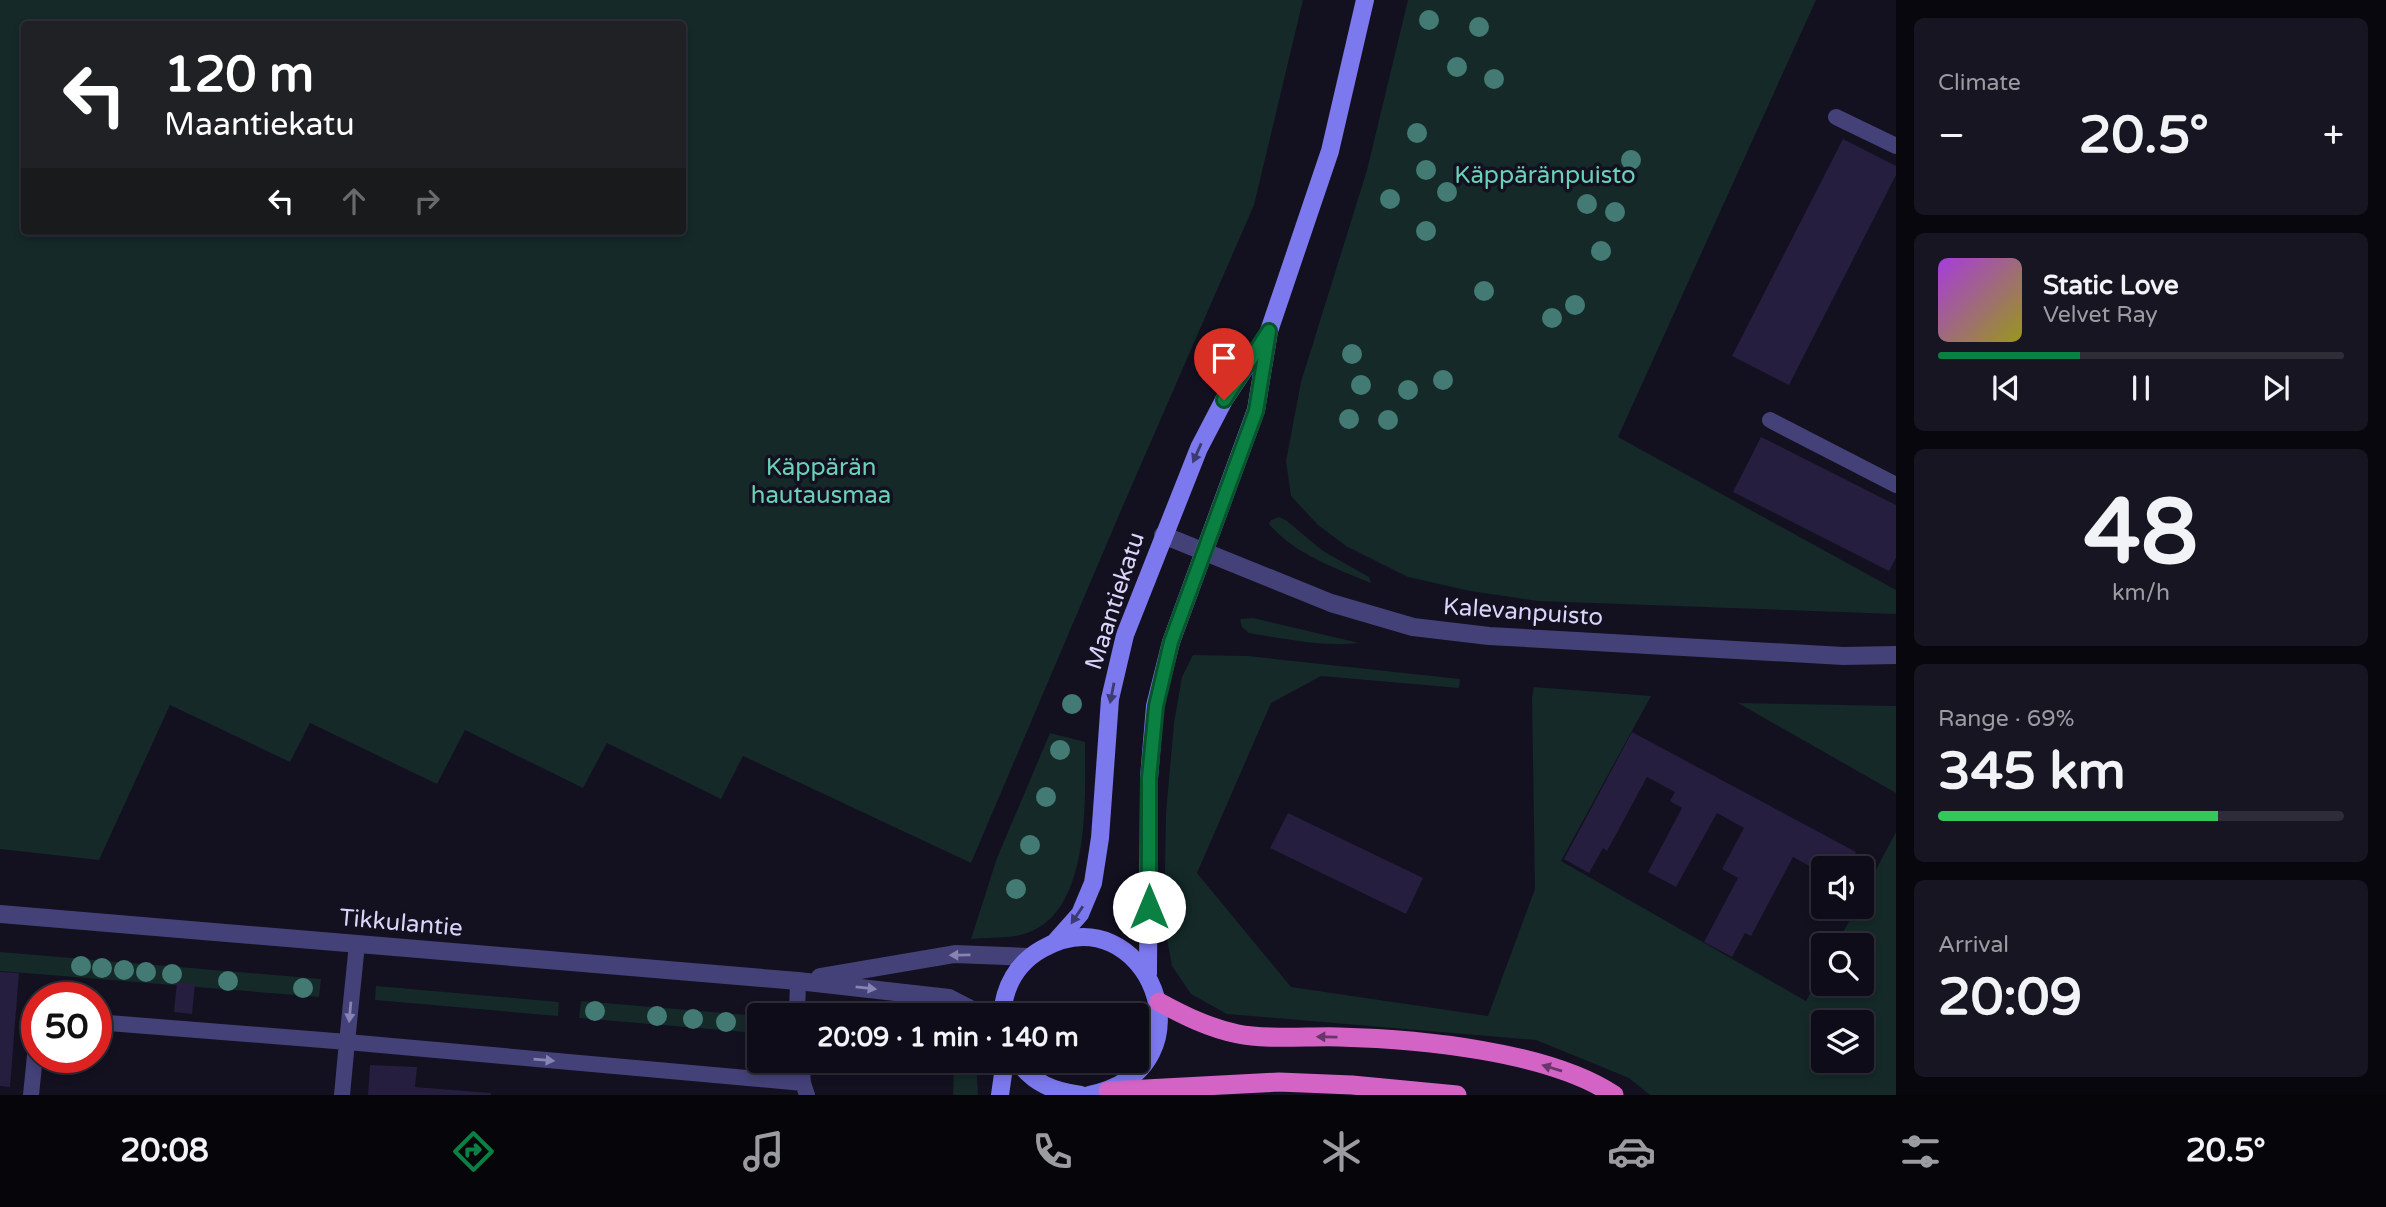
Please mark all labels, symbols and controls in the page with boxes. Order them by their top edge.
text: 120 m [164,46,314,105]
icon: left [49,49,140,140]
text: Climate [1938,69,2021,97]
text: 20.5° [2079,104,2209,167]
text: Maantiekatu [164,106,355,144]
text: − [1938,113,1965,159]
text: + [2323,113,2344,159]
park label: Käppäränpuisto [1454,161,1636,190]
icon: left [262,182,300,220]
icon: ahead [335,182,373,220]
icon: right [408,182,446,220]
text: Static Love [2043,270,2179,301]
text: Velvet Ray [2043,301,2158,329]
pin [1194,328,1254,400]
icon: arrive [1205,339,1243,377]
icon: previous [1987,369,2025,407]
icon: pause [2122,369,2160,407]
icon: next [2257,369,2295,407]
one-way arrow [1191,443,1203,463]
park label: Käppärän hautausmaa [751,453,891,510]
text: 48 [2084,478,2198,588]
street label: Maantiekatu [1079,528,1151,674]
text: km/h [2112,579,2170,607]
street label: Kalevanpuisto [1442,592,1604,632]
one-way arrow [1106,682,1117,704]
text: Range · 69% [1938,705,2074,733]
text: 345 km [1938,740,2126,803]
map controls [1811,856,1874,1073]
button: sound [1811,856,1874,919]
position arrow [1112,870,1186,944]
street label: Tikkulantie [338,903,464,943]
one-way arrow [1071,905,1084,925]
text: Arrival [1938,931,2009,959]
button: search [1811,933,1874,996]
one-way arrow [949,949,971,961]
text: 20:09 [1938,966,2082,1029]
speed limit sign: 50 [21,982,112,1073]
one-way arrow [855,983,877,994]
one-way arrow [344,1001,355,1023]
button: layers [1811,1010,1874,1073]
text: 20:09 · 1 min · 140 m [817,1022,1079,1053]
one-way arrow [1316,1031,1338,1042]
one-way arrow [533,1055,555,1066]
one-way arrow [1541,1062,1562,1073]
icon: directions [449,1127,498,1176]
icon: music [739,1127,788,1176]
icon: phone [1028,1127,1077,1176]
icon: climate [1317,1127,1366,1176]
icon: car [1607,1127,1656,1176]
icon: filters [1896,1127,1945,1176]
text: 20:08 [120,1132,209,1170]
text: 20.5° [2186,1132,2266,1170]

